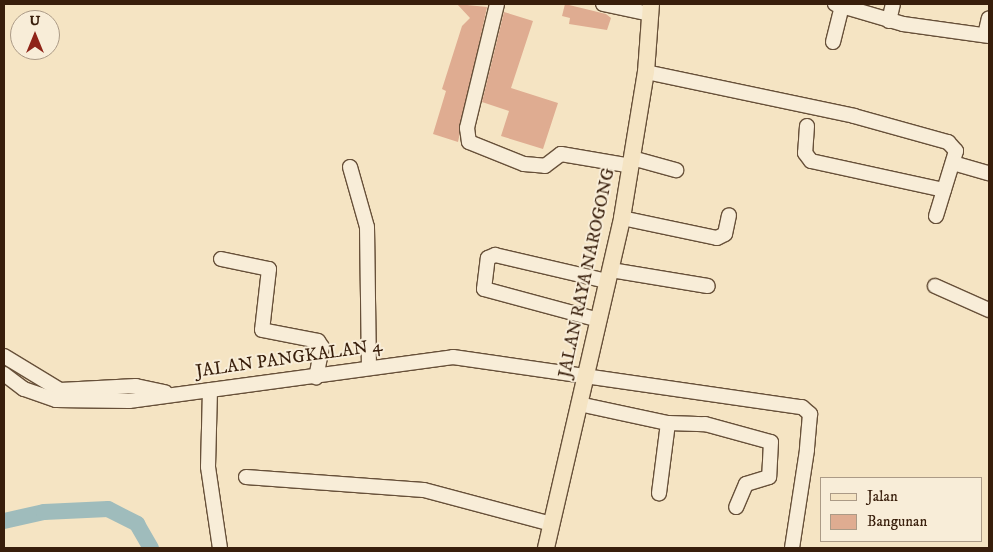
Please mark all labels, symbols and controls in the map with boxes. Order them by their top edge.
north arrow [10,10,60,60]
text: U [30,12,40,30]
street label: JALAN RAYA NAROGONG [554,166,620,380]
street label: JALAN PANGKALAN 4 [194,335,384,383]
legend [820,477,983,542]
text: Jalan [867,487,898,506]
text: Bangunan [867,512,927,531]

